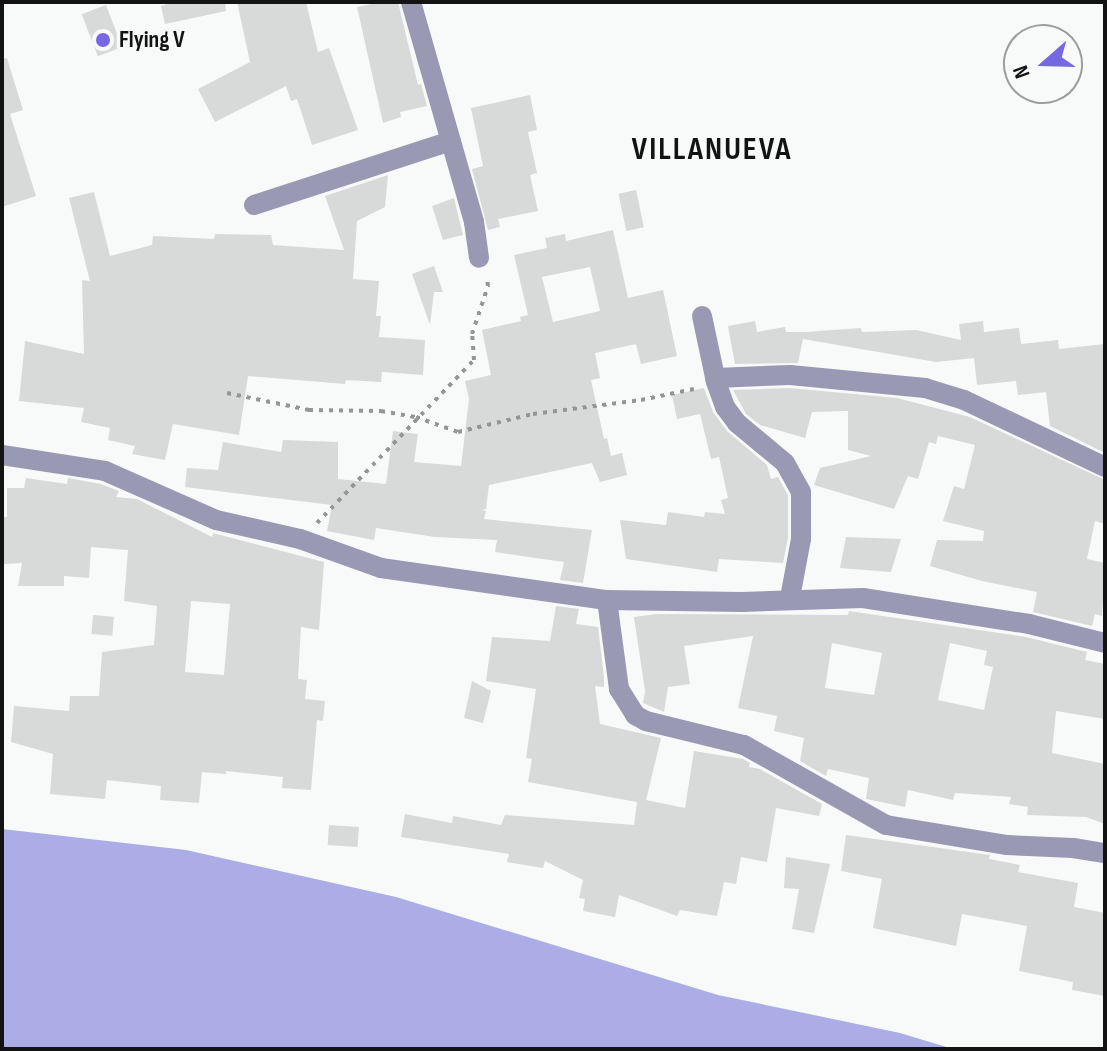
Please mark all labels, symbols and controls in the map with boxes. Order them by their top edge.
north arrow [1003,24,1083,104]
place label: Flying V [119,26,185,54]
marker: Flying V [94,31,112,49]
text: N [1007,62,1037,82]
district label: VILLANUEVA [632,131,792,169]

